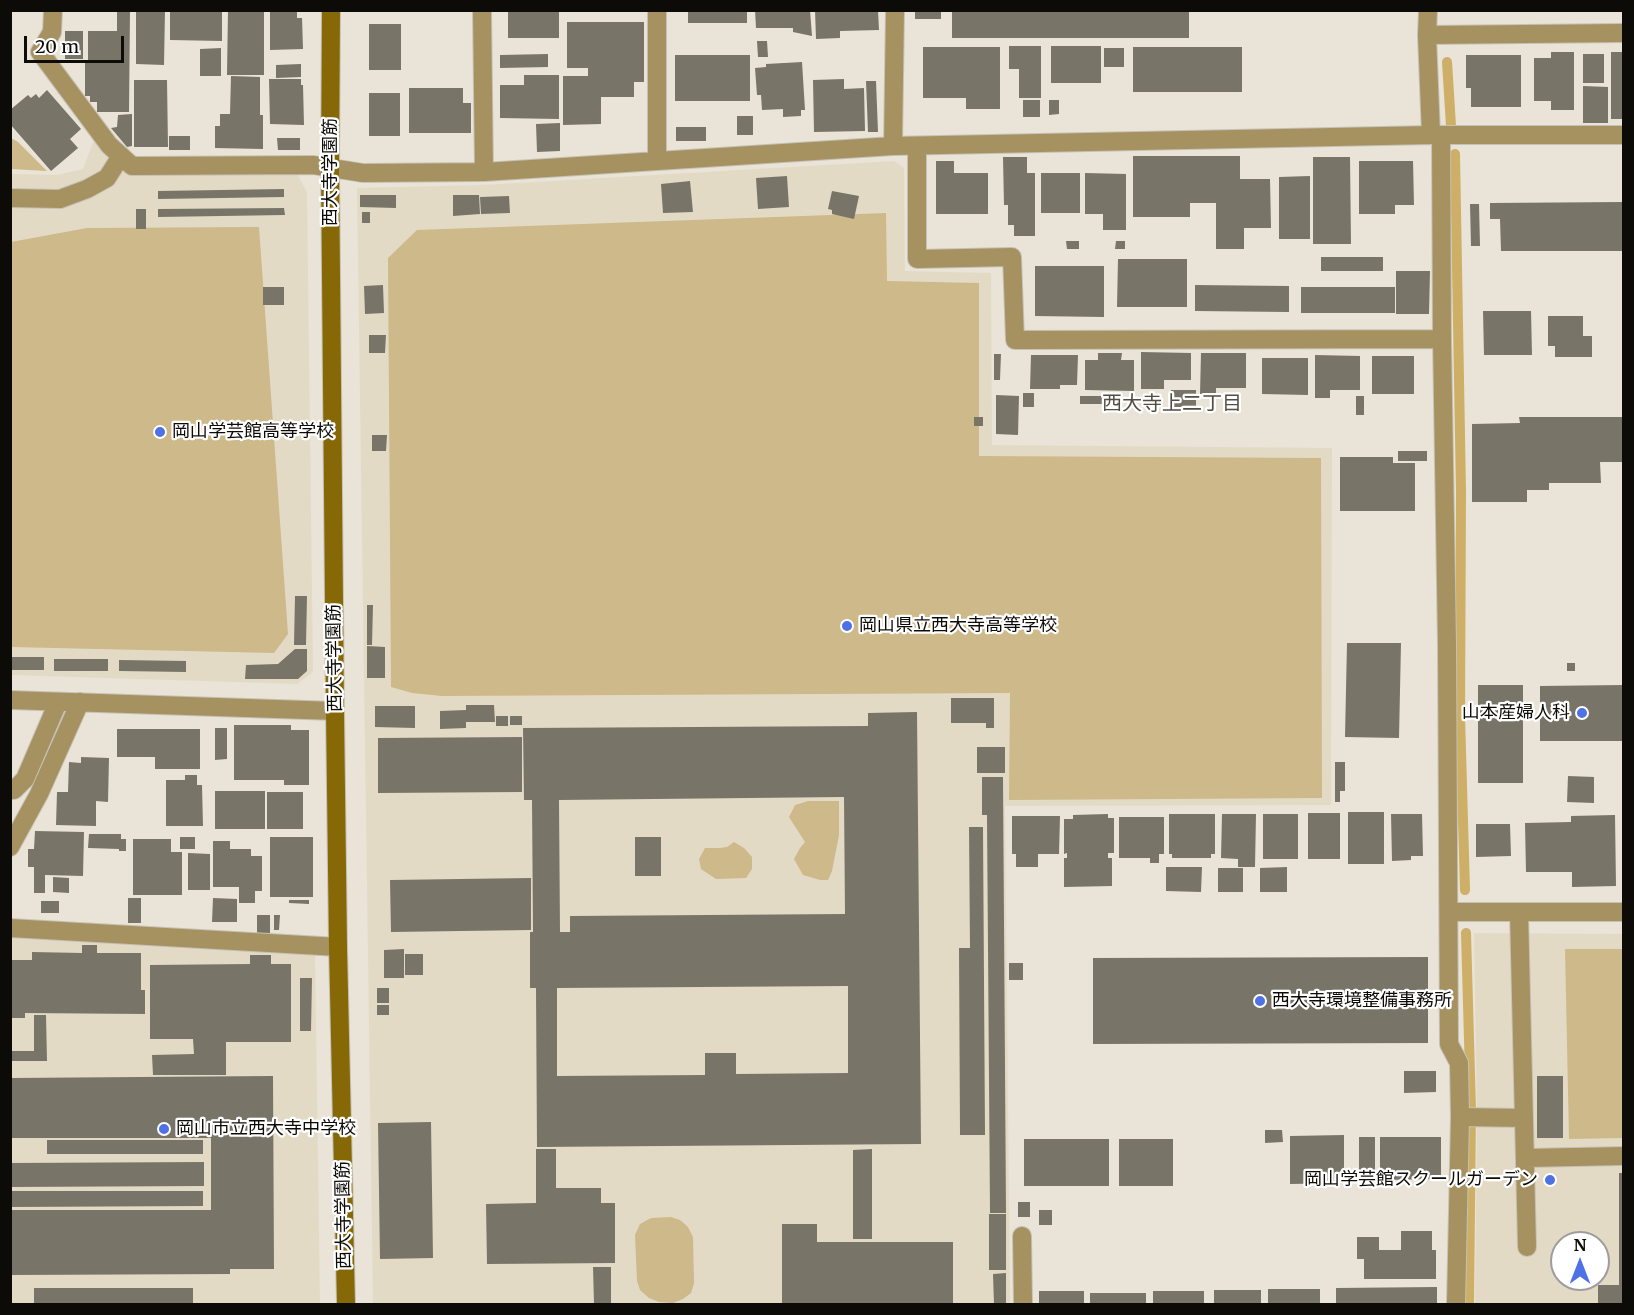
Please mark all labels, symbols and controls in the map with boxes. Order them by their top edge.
scale bar [27,24,128,62]
text: 20 m [35,35,79,58]
street label: 西大寺学園筋 [320,118,342,226]
district label: 西大寺上二丁目 [1102,392,1242,416]
place label: 岡山学芸館高等学校 [172,421,334,443]
marker: 岡山学芸館高等学校 [153,425,167,439]
street label: 西大寺学園筋 [323,604,347,712]
place label: 岡山県立西大寺高等学校 [859,615,1057,637]
marker: 岡山県立西大寺高等学校 [840,619,854,633]
place label: 山本産婦人科 [1462,702,1570,724]
marker: 山本産婦人科 [1575,706,1589,720]
place label: 西大寺環境整備事務所 [1272,990,1452,1012]
marker: 西大寺環境整備事務所 [1253,994,1267,1008]
place label: 岡山市立西大寺中学校 [176,1118,356,1140]
marker: 岡山市立西大寺中学校 [157,1122,171,1136]
street label: 西大寺学園筋 [332,1161,356,1269]
place label: 岡山学芸館スクールガーデン [1304,1169,1538,1191]
marker: 岡山学芸館スクールガーデン [1543,1173,1557,1187]
north arrow [1550,1231,1610,1291]
text: N [1574,1235,1586,1255]

